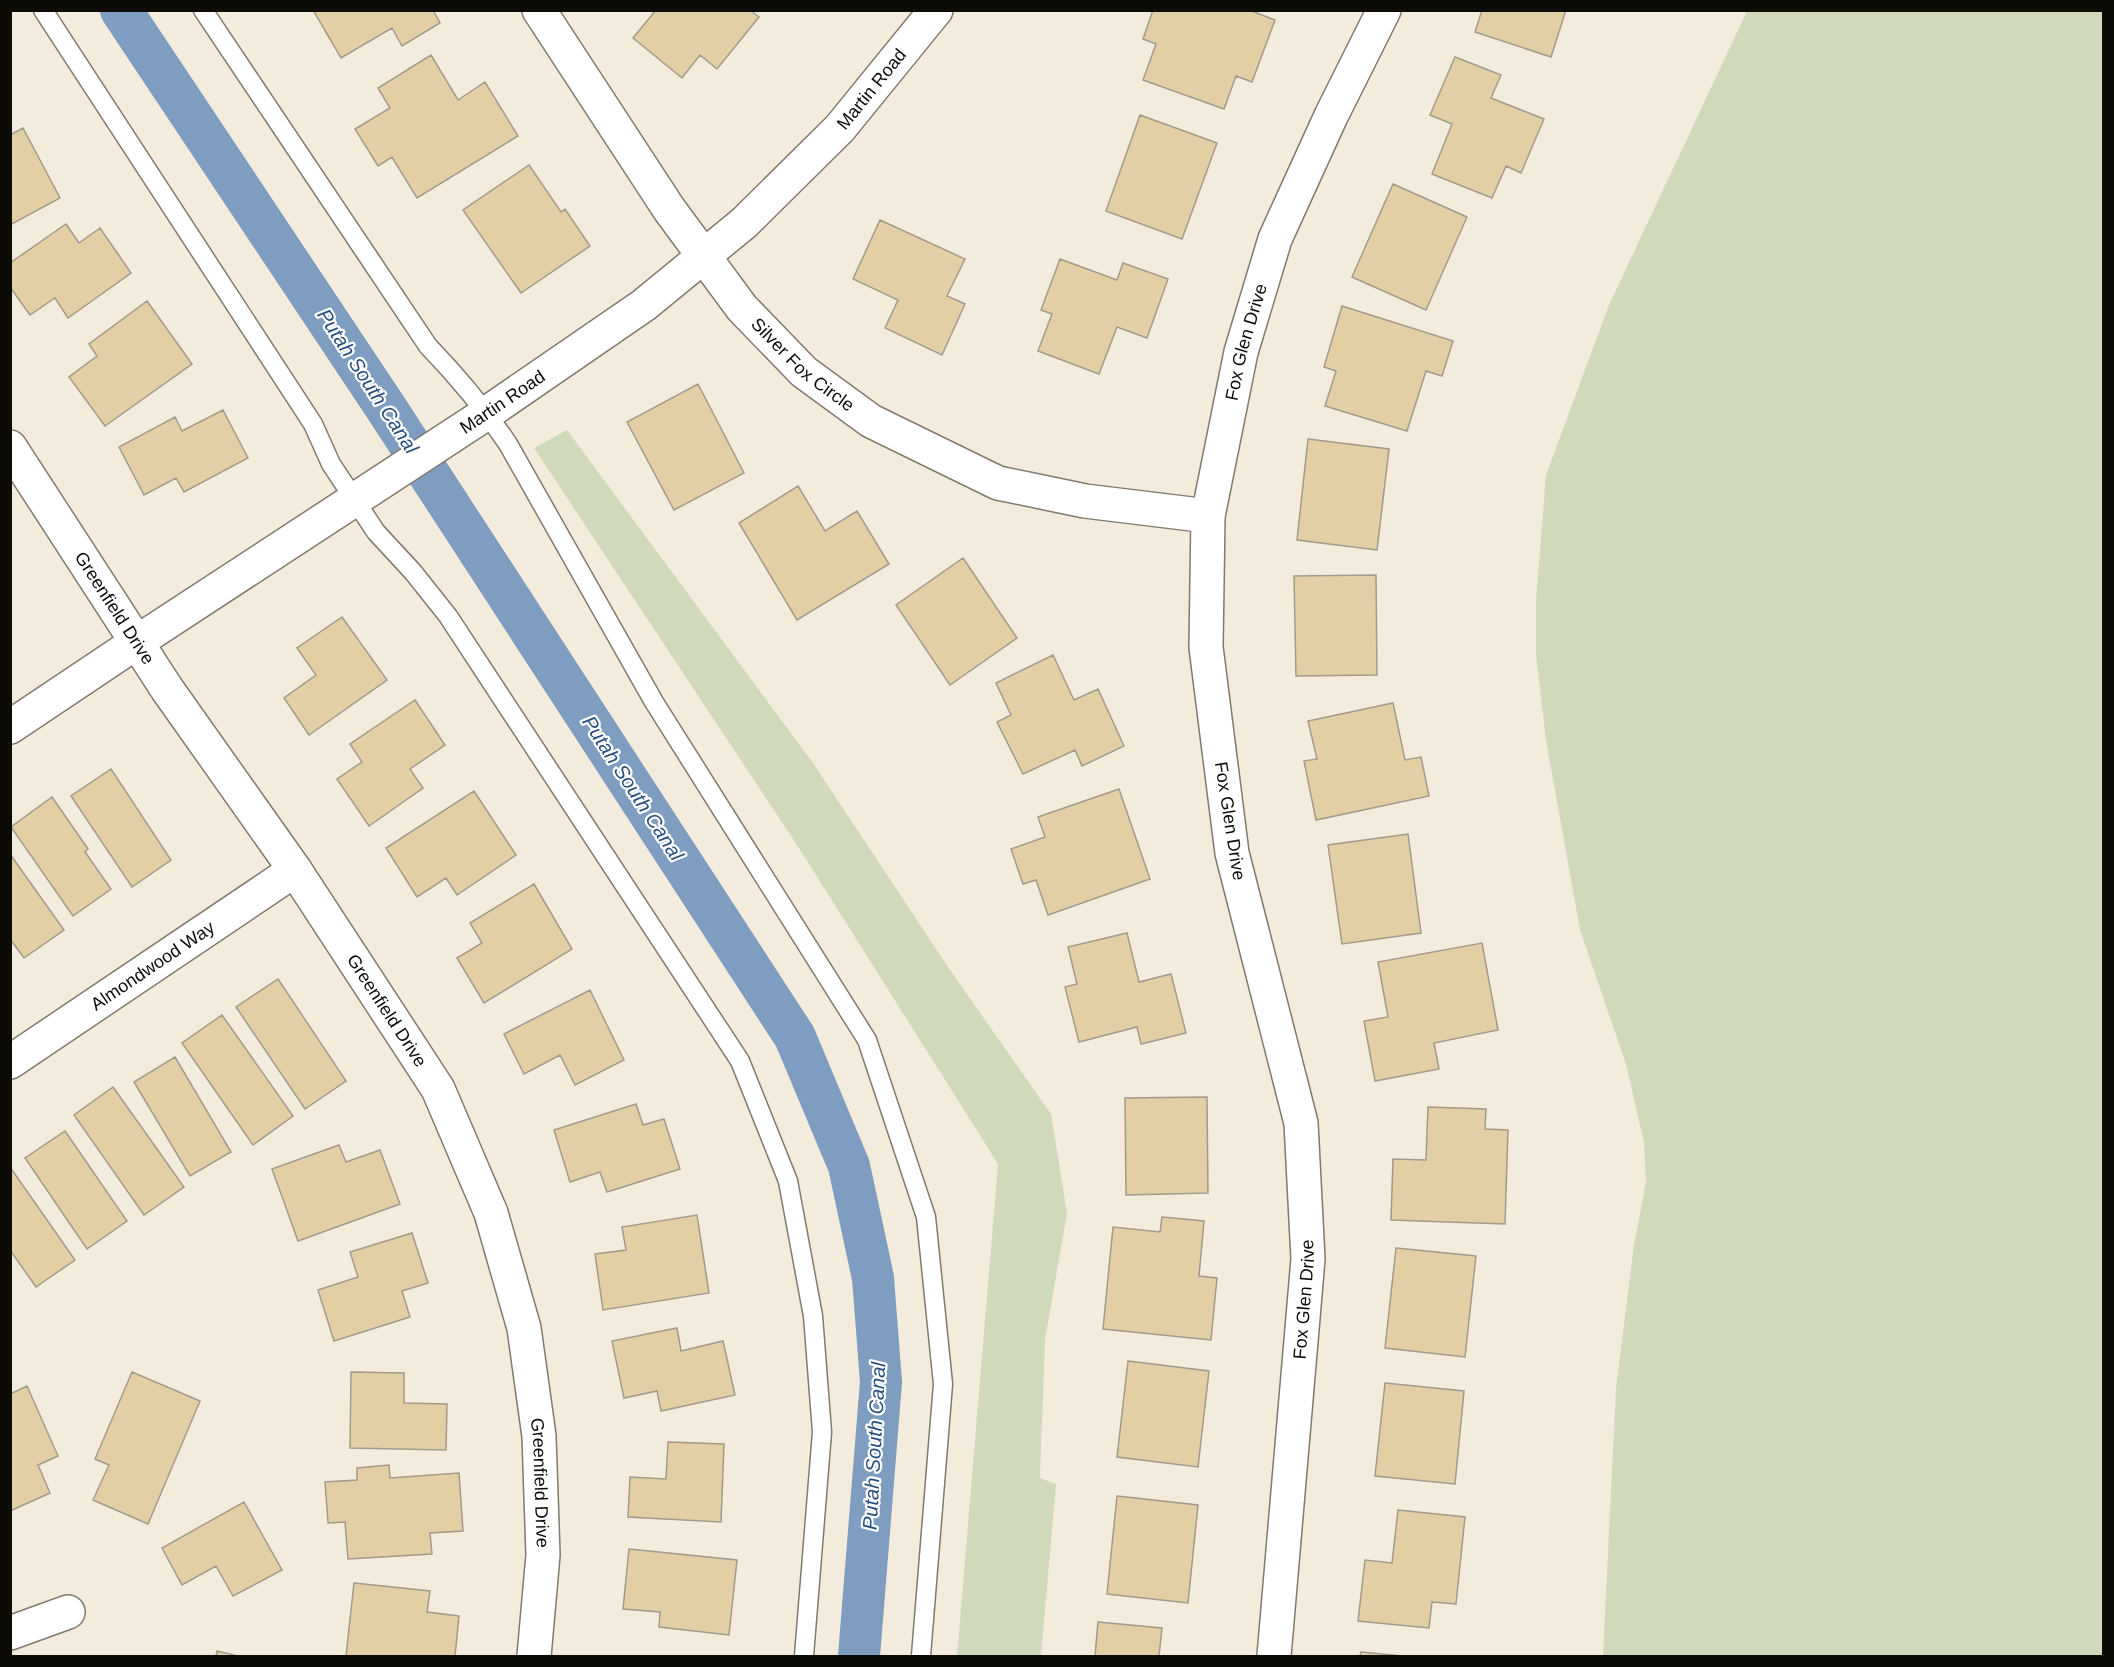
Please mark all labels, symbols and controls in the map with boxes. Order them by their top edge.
street label: Martin Road [833,45,910,134]
street label: Fox Glen Drive [1221,281,1271,402]
water label: Putah South Canal [313,305,423,458]
street label: Silver Fox Circle [747,314,858,415]
street label: Martin Road [456,366,549,438]
street label: Greenfield Drive [71,548,158,668]
water label: Putah South Canal [578,712,688,865]
street label: Fox Glen Drive [1211,760,1249,882]
street label: Almondwood Way [87,917,218,1015]
street label: Greenfield Drive [343,951,431,1070]
street label: Fox Glen Drive [1289,1239,1318,1360]
water label: Putah South Canal [859,1361,889,1530]
street label: Greenfield Drive [527,1416,553,1548]

